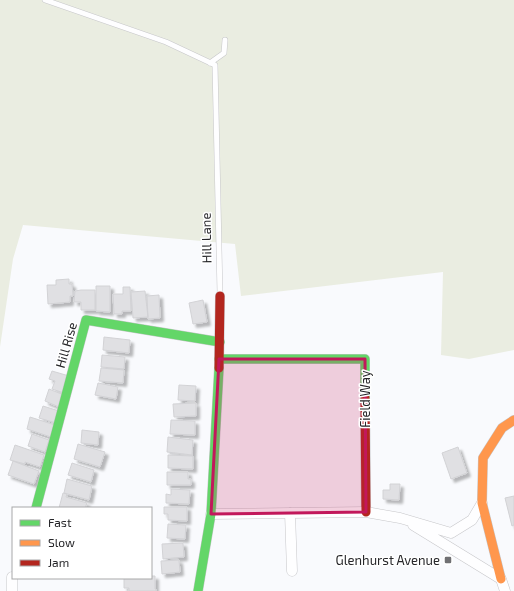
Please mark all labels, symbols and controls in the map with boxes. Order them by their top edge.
street label: Hill Lane [198,213,214,263]
street label: Hill Rise [52,320,80,370]
street label: Field Way [357,370,373,428]
legend [12,507,152,579]
text: Fast [48,515,72,529]
text: Slow [48,535,75,549]
place label: Glenhurst Avenue [336,552,440,568]
text: Jam [48,555,69,569]
marker: Glenhurst Avenue [443,555,453,565]

